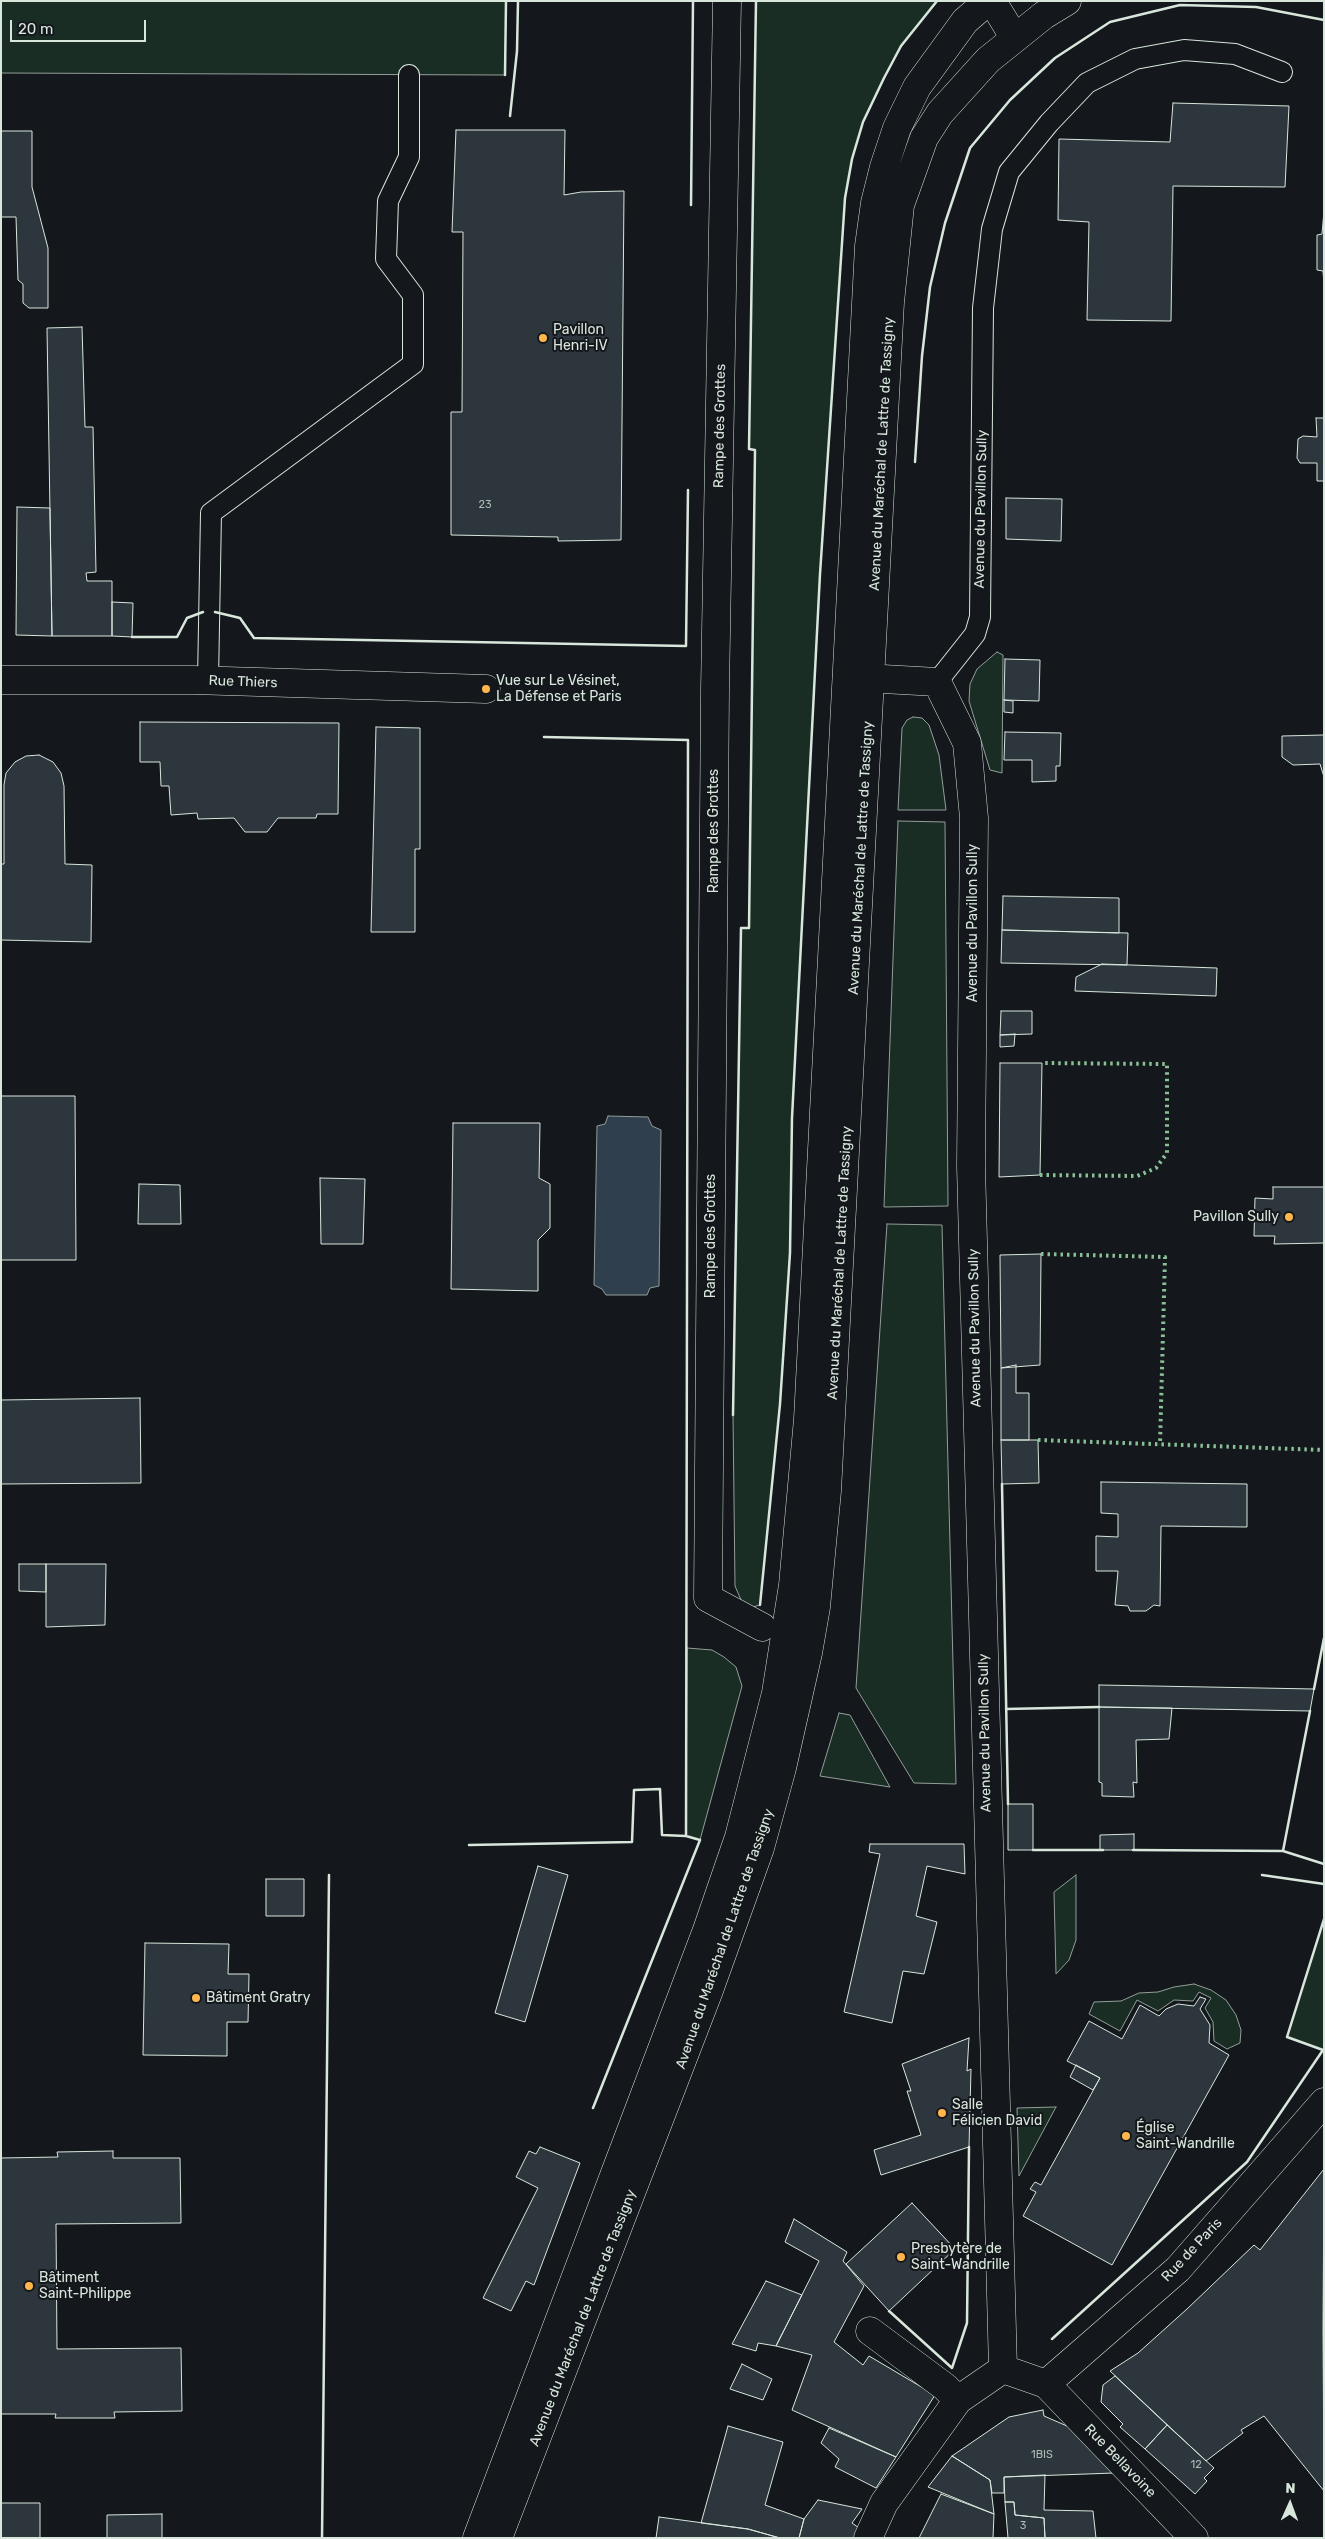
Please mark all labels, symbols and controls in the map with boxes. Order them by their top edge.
scale bar [12,10,149,42]
text: 20 m [18,20,53,38]
street label: Avenue du Maréchal de Lattre de Tassigny [866,317,898,591]
place label: Pavillon Henri-IV [553,322,608,354]
marker: Pavillon Henri-IV [537,332,549,344]
street label: Rampe des Grottes [711,364,729,488]
street label: Avenue du Pavillon Sully [971,430,991,588]
house number: 23 [478,498,492,512]
street label: Rue Thiers [208,672,278,692]
place label: Vue sur Le Vésinet, La Défense et Paris [496,673,622,706]
marker: Vue sur Le Vésinet, La Défense et Paris [480,683,492,695]
street label: Avenue du Maréchal de Lattre de Tassigny [845,721,877,995]
street label: Rampe des Grottes [706,769,722,893]
street label: Avenue du Pavillon Sully [965,844,981,1002]
street label: Avenue du Maréchal de Lattre de Tassigny [824,1126,856,1400]
street label: Rampe des Grottes [703,1174,719,1298]
place label: Pavillon Sully [1193,1209,1279,1225]
marker: Pavillon Sully [1283,1211,1295,1223]
street label: Avenue du Pavillon Sully [965,1249,985,1407]
street label: Avenue du Pavillon Sully [975,1654,995,1812]
street label: Avenue du Maréchal de Lattre de Tassigny [672,1807,778,2071]
place label: Bâtiment Gratry [206,1990,310,2006]
marker: Bâtiment Gratry [190,1992,202,2004]
place label: Salle Félicien David [952,2097,1042,2130]
marker: Salle Félicien David [936,2107,948,2119]
place label: Église Saint-Wandrille [1136,2120,1235,2152]
marker: Église Saint-Wandrille [1120,2130,1132,2142]
street label: Avenue du Maréchal de Lattre de Tassigny [526,2187,640,2449]
street label: Rue de Paris [1158,2215,1226,2285]
place label: Presbytère de Saint-Wandrille [911,2241,1010,2274]
marker: Presbytère de Saint-Wandrille [895,2251,907,2263]
place label: Bâtiment Saint-Philippe [39,2270,131,2302]
marker: Bâtiment Saint-Philippe [23,2280,35,2292]
street label: Rue Bellavoine [1081,2421,1159,2501]
house number: 1BIS [1031,2448,1053,2462]
house number: 12 [1190,2458,1202,2472]
north arrow [1265,2479,1315,2529]
text: N [1285,2480,1296,2497]
house number: 3 [1020,2519,1026,2533]

